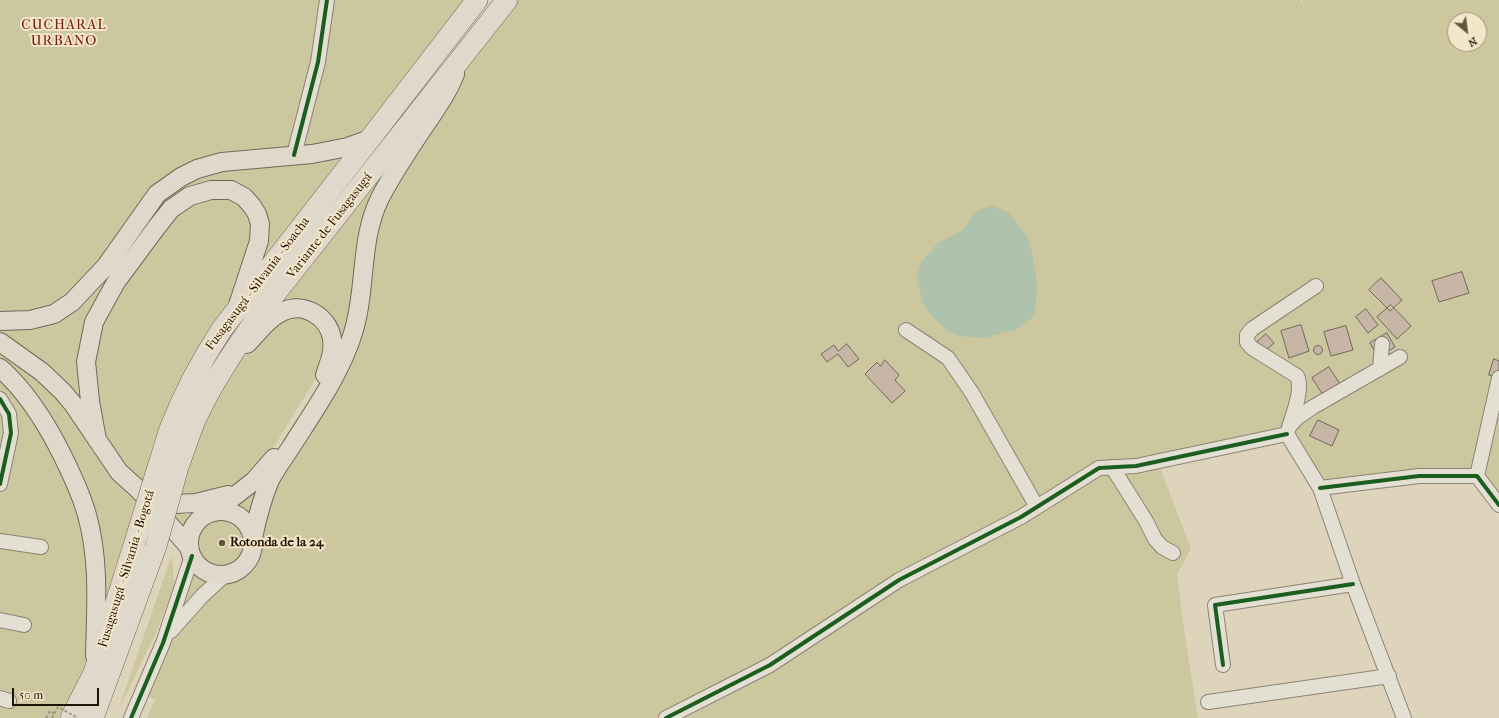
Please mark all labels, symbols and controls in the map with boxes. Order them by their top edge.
north arrow [1447,12,1487,52]
district label: CUCHARAL URBANO [21,18,107,50]
text: N [1466,34,1479,50]
street label: Variante de Fusagasugá [284,170,376,282]
street label: Fusagasugá - Silvania - Soacha [203,214,313,354]
street label: Fusagasugá - Silvania - Bogotá [96,488,158,650]
place label: Rotonda de la 24 [230,535,323,551]
marker: Rotonda de la 24 [217,538,227,548]
scale bar [14,680,101,706]
text: 50 m [19,688,43,702]

